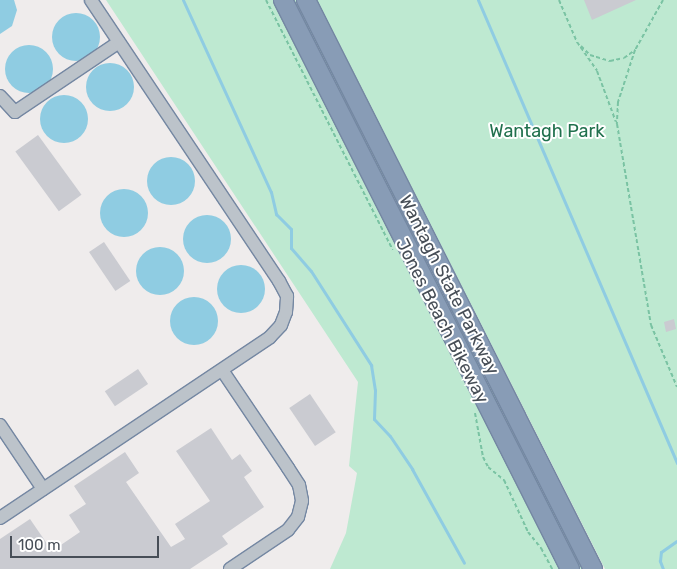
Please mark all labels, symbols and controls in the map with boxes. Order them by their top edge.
park label: Wantagh Park [489,120,605,142]
street label: Wantagh State Parkway [394,192,504,378]
street label: Jones Beach Bikeway [391,235,493,407]
scale bar [12,526,161,558]
text: 100 m [18,536,60,554]

